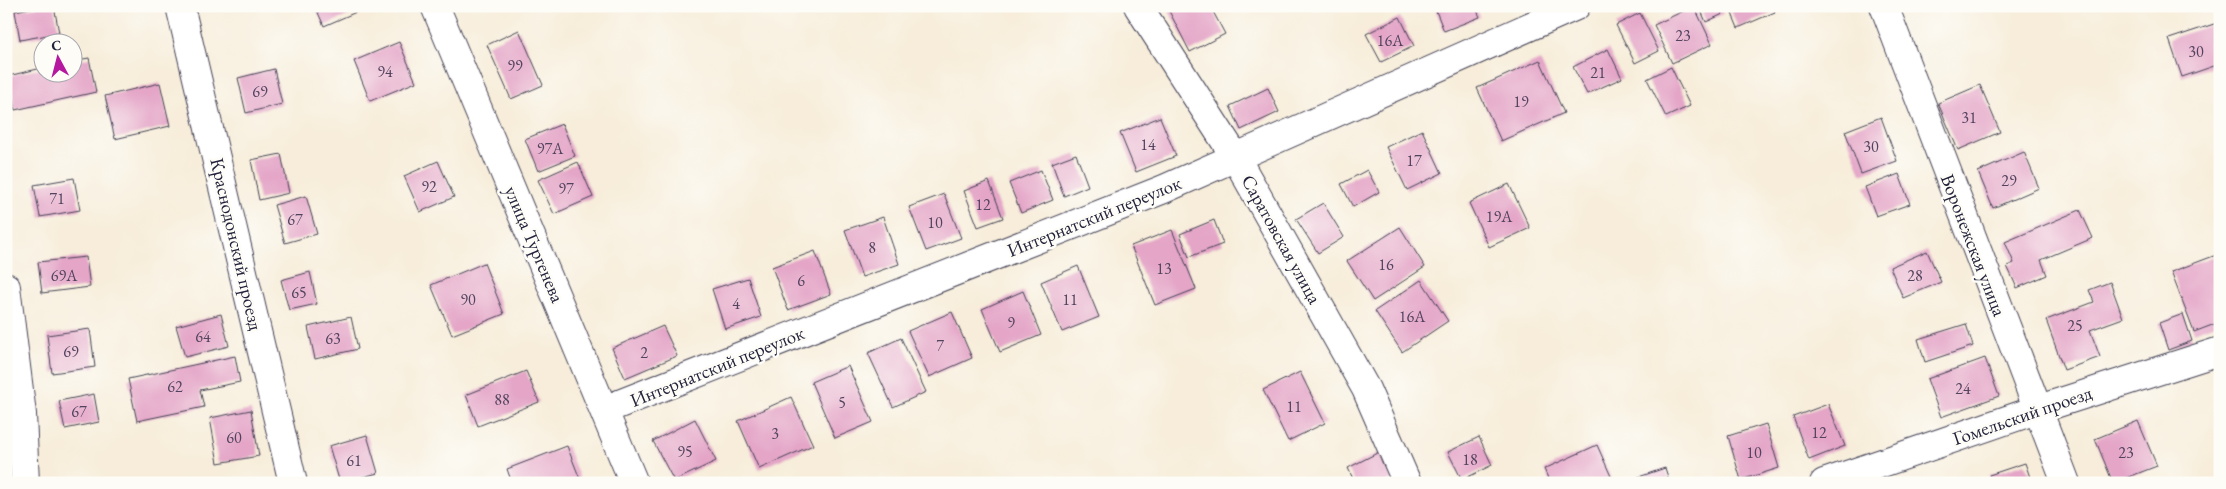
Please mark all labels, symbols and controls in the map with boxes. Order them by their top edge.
house number: 23 [1675,25,1691,46]
house number: 16А [1377,30,1404,51]
north arrow [32,32,82,82]
text: С [50,36,63,55]
house number: 30 [2188,41,2204,62]
house number: 99 [507,55,523,76]
house number: 94 [377,61,393,82]
house number: 21 [1590,62,1606,83]
house number: 69 [252,81,268,102]
house number: 19 [1513,91,1529,112]
house number: 31 [1961,107,1977,128]
house number: 14 [1140,134,1156,155]
house number: 30 [1863,136,1879,157]
house number: 97А [537,138,564,159]
house number: 17 [1406,150,1422,171]
street label: Краснодонский проезд [205,156,269,333]
street label: Интернатский переулок [1003,170,1185,263]
street label: Саратовская улица [1236,170,1328,309]
house number: 29 [2001,170,2017,191]
street label: Воронежская улица [1935,171,2012,320]
house number: 92 [421,176,437,197]
house number: 97 [558,178,574,199]
street label: улица Тургенева [499,182,570,307]
house number: 71 [49,188,65,209]
house number: 12 [975,194,991,215]
house number: 19А [1486,206,1513,227]
house number: 67 [287,209,303,230]
house number: 10 [927,212,943,233]
house number: 8 [868,237,876,258]
house number: 16 [1378,254,1394,275]
house number: 13 [1156,258,1172,279]
house number: 69А [51,265,78,286]
house number: 28 [1907,265,1923,286]
house number: 6 [797,270,805,291]
house number: 65 [291,282,307,303]
house number: 90 [460,289,476,310]
house number: 11 [1062,289,1078,310]
house number: 4 [732,293,740,314]
house number: 16А [1399,306,1426,327]
house number: 9 [1007,312,1015,333]
house number: 25 [2067,315,2083,336]
street label: Интернатский переулок [626,320,808,413]
house number: 64 [195,326,211,347]
house number: 63 [325,328,341,349]
house number: 7 [936,335,944,356]
house number: 69 [63,341,79,362]
house number: 2 [640,342,648,363]
house number: 62 [167,376,183,397]
house number: 24 [1955,378,1971,399]
street label: Гомельский проезд [1949,380,2095,451]
house number: 88 [494,389,510,410]
house number: 5 [838,392,846,413]
house number: 11 [1286,396,1302,417]
house number: 67 [71,401,87,422]
house number: 12 [1811,422,1827,443]
house number: 3 [771,423,779,444]
house number: 60 [226,427,242,448]
house number: 95 [677,441,693,462]
house number: 10 [1746,442,1762,463]
house number: 23 [2118,442,2134,463]
house number: 18 [1462,449,1478,470]
house number: 61 [346,450,362,471]

